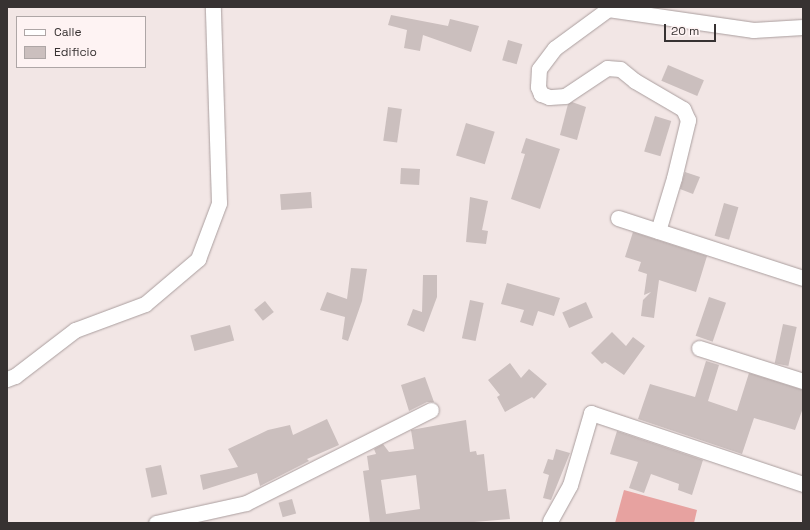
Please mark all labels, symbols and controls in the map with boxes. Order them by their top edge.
legend [16,16,146,68]
scale bar [666,16,718,42]
text: 20 m [671,23,699,39]
text: Calle [54,24,82,40]
text: Edificio [54,44,97,60]

